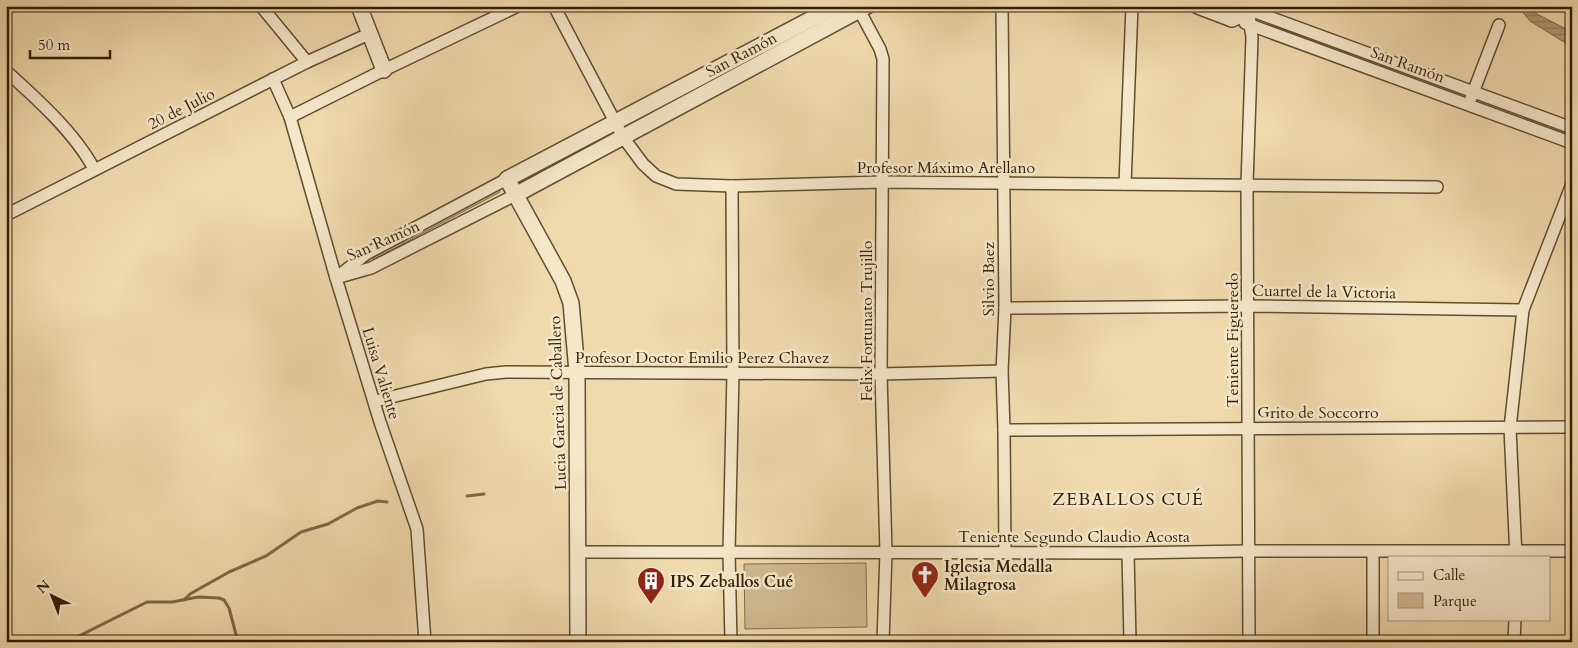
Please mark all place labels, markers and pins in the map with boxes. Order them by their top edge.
place label: Iglesia Medalla Milagrosa [944,556,1053,596]
church icon: Iglesia Medalla Milagrosa [910,560,940,599]
building icon: IPS Zeballos Cué [636,566,666,605]
place label: IPS Zeballos Cué [670,571,794,593]

